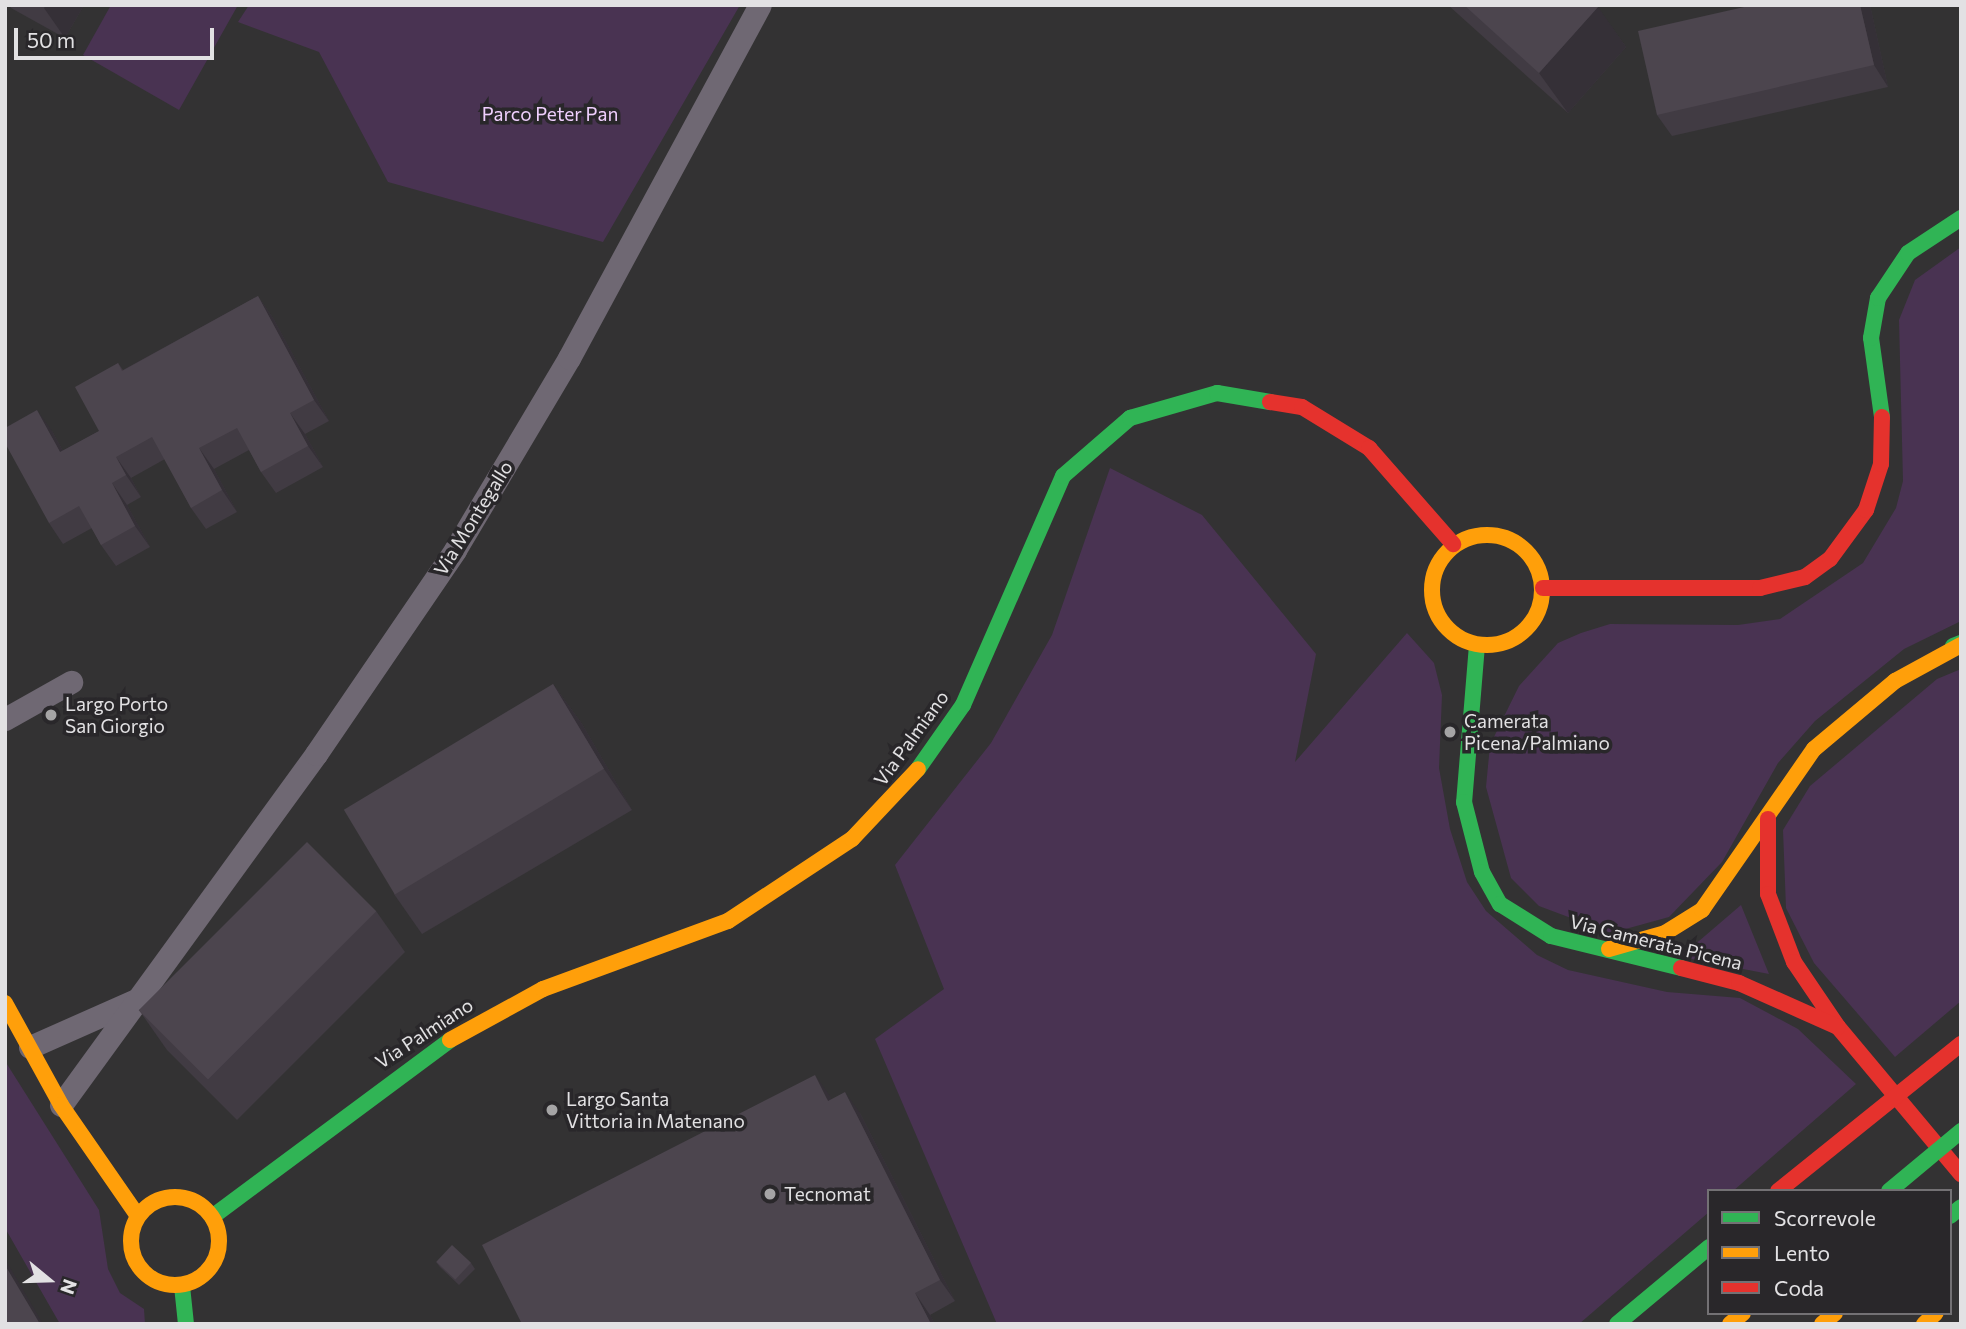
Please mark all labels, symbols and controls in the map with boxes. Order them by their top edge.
scale bar [18,14,217,58]
text: 50 m [27,27,75,52]
park label: Parco Peter Pan [482,103,618,125]
street label: Via Montegallo [429,457,517,579]
street label: Via Palmiano [869,686,953,790]
place label: Largo Porto San Giorgio [65,693,168,737]
marker: Largo Porto San Giorgio [43,707,59,723]
place label: Camerata Picena/Palmiano [1464,710,1610,754]
marker: Camerata Picena/Palmiano [1442,724,1458,740]
street label: Via Camerata Picena [1567,910,1745,974]
street label: Via Palmiano [371,993,477,1073]
place label: Largo Santa Vittoria in Matenano [566,1088,745,1132]
marker: Largo Santa Vittoria in Matenano [544,1102,560,1118]
place label: Tecnomat [784,1183,871,1205]
marker: Tecnomat [762,1186,778,1202]
legend [1707,1189,1952,1315]
text: Scorrevole [1774,1205,1876,1230]
text: Lento [1774,1240,1830,1265]
north arrow [14,1245,84,1315]
text: Coda [1774,1275,1824,1300]
text: N [56,1277,83,1297]

